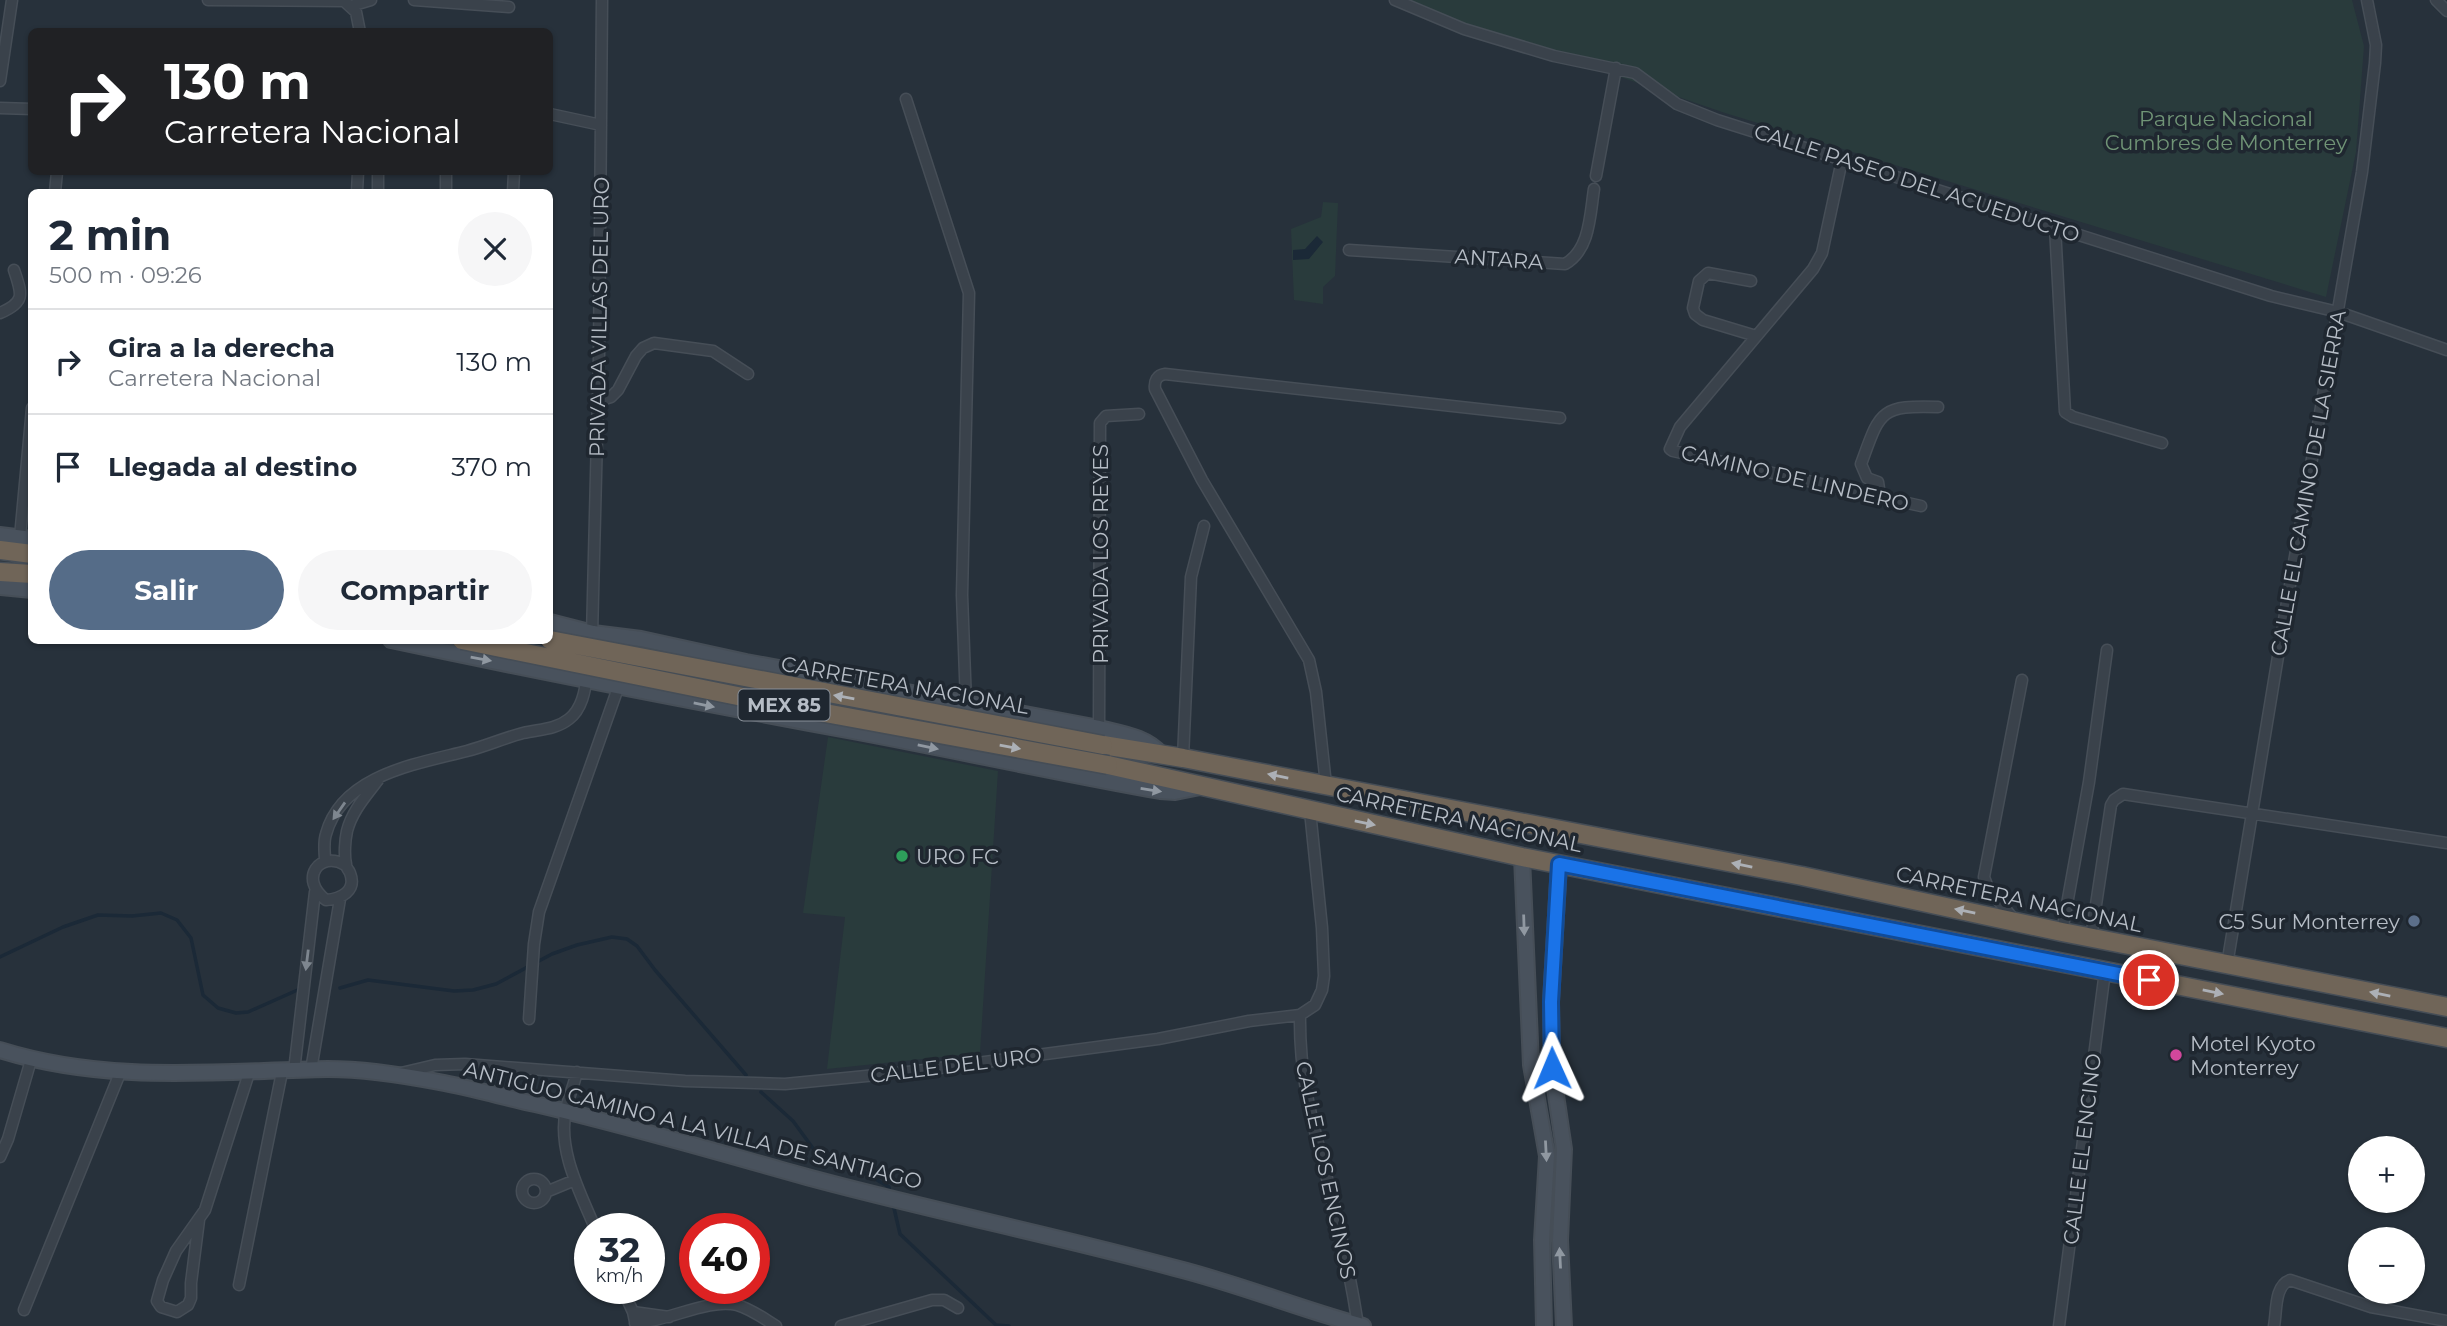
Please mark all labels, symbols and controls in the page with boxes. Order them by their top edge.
text: 130 m [164,52,311,111]
icon: right [49,56,140,147]
park label: Parque Nacional Cumbres de Monterrey [2105,106,2348,155]
text: Carretera Nacional [164,112,461,151]
street label: CALLE PASEO DEL ACUEDUCTO [1751,118,2083,248]
street label: PRIVADA VILLAS DEL URO [584,177,614,457]
text: 2 min [49,209,171,261]
button: close [458,212,532,286]
street label: ANTARA [1454,243,1545,275]
text: 500 m · 09:26 [49,261,202,289]
street label: CALLE EL CAMINO DE LA SIERRA [2265,307,2351,658]
text: Gira a la derecha [108,332,335,364]
icon: right [49,343,87,381]
text: 130 m [456,346,532,378]
text: Carretera Nacional [108,364,321,392]
street label: CAMINO DE LINDERO [1679,440,1911,516]
street label: PRIVADA LOS REYES [1088,444,1113,664]
icon: arrive [49,448,87,486]
text: Llegada al destino [108,451,357,483]
text: 370 m [451,451,532,483]
button: Salir [49,550,284,630]
button: Compartir [298,550,532,630]
street label: CARRETERA NACIONAL [779,651,1031,719]
one-way arrow [470,654,492,665]
road number: MEX 85 [738,690,830,720]
one-way arrow [833,691,855,702]
one-way arrow [693,699,715,710]
one-way arrow [917,741,939,752]
one-way arrow [999,742,1021,753]
one-way arrow [1267,770,1289,781]
street label: CARRETERA NACIONAL [1334,781,1585,857]
one-way arrow [1140,785,1162,796]
one-way arrow [332,802,346,820]
one-way arrow [1354,818,1376,829]
place label: URO FC [916,844,999,869]
marker: URO FC [894,848,910,864]
one-way arrow [1731,859,1753,870]
street label: CARRETERA NACIONAL [1894,861,2145,937]
one-way arrow [1954,906,1976,917]
place label: C5 Sur Monterrey [2218,909,2401,934]
marker: C5 Sur Monterrey [2406,913,2422,929]
one-way arrow [1519,915,1530,937]
one-way arrow [302,949,313,971]
pin [2119,950,2179,1010]
icon: arrive [2130,961,2168,999]
one-way arrow [2202,987,2224,998]
one-way arrow [2369,988,2391,999]
position arrow [1515,1031,1589,1105]
place label: Motel Kyoto Monterrey [2190,1031,2316,1080]
street label: CALLE DEL URO [869,1042,1043,1088]
marker: Motel Kyoto Monterrey [2168,1047,2184,1063]
street label: CALLE EL ENCINO [2058,1052,2106,1246]
street label: ANTIGUO CAMINO A LA VILLA DE SANTIAGO [461,1056,925,1194]
street label: CALLE LOS ENCINOS [1291,1059,1361,1281]
map controls [2348,1136,2425,1304]
button: + [2348,1136,2425,1213]
one-way arrow [1540,1140,1551,1162]
speed limit sign: 40 [679,1213,770,1304]
button: − [2348,1227,2425,1304]
text: 32 [599,1228,640,1271]
one-way arrow [1555,1247,1566,1269]
text: km/h [595,1265,644,1287]

